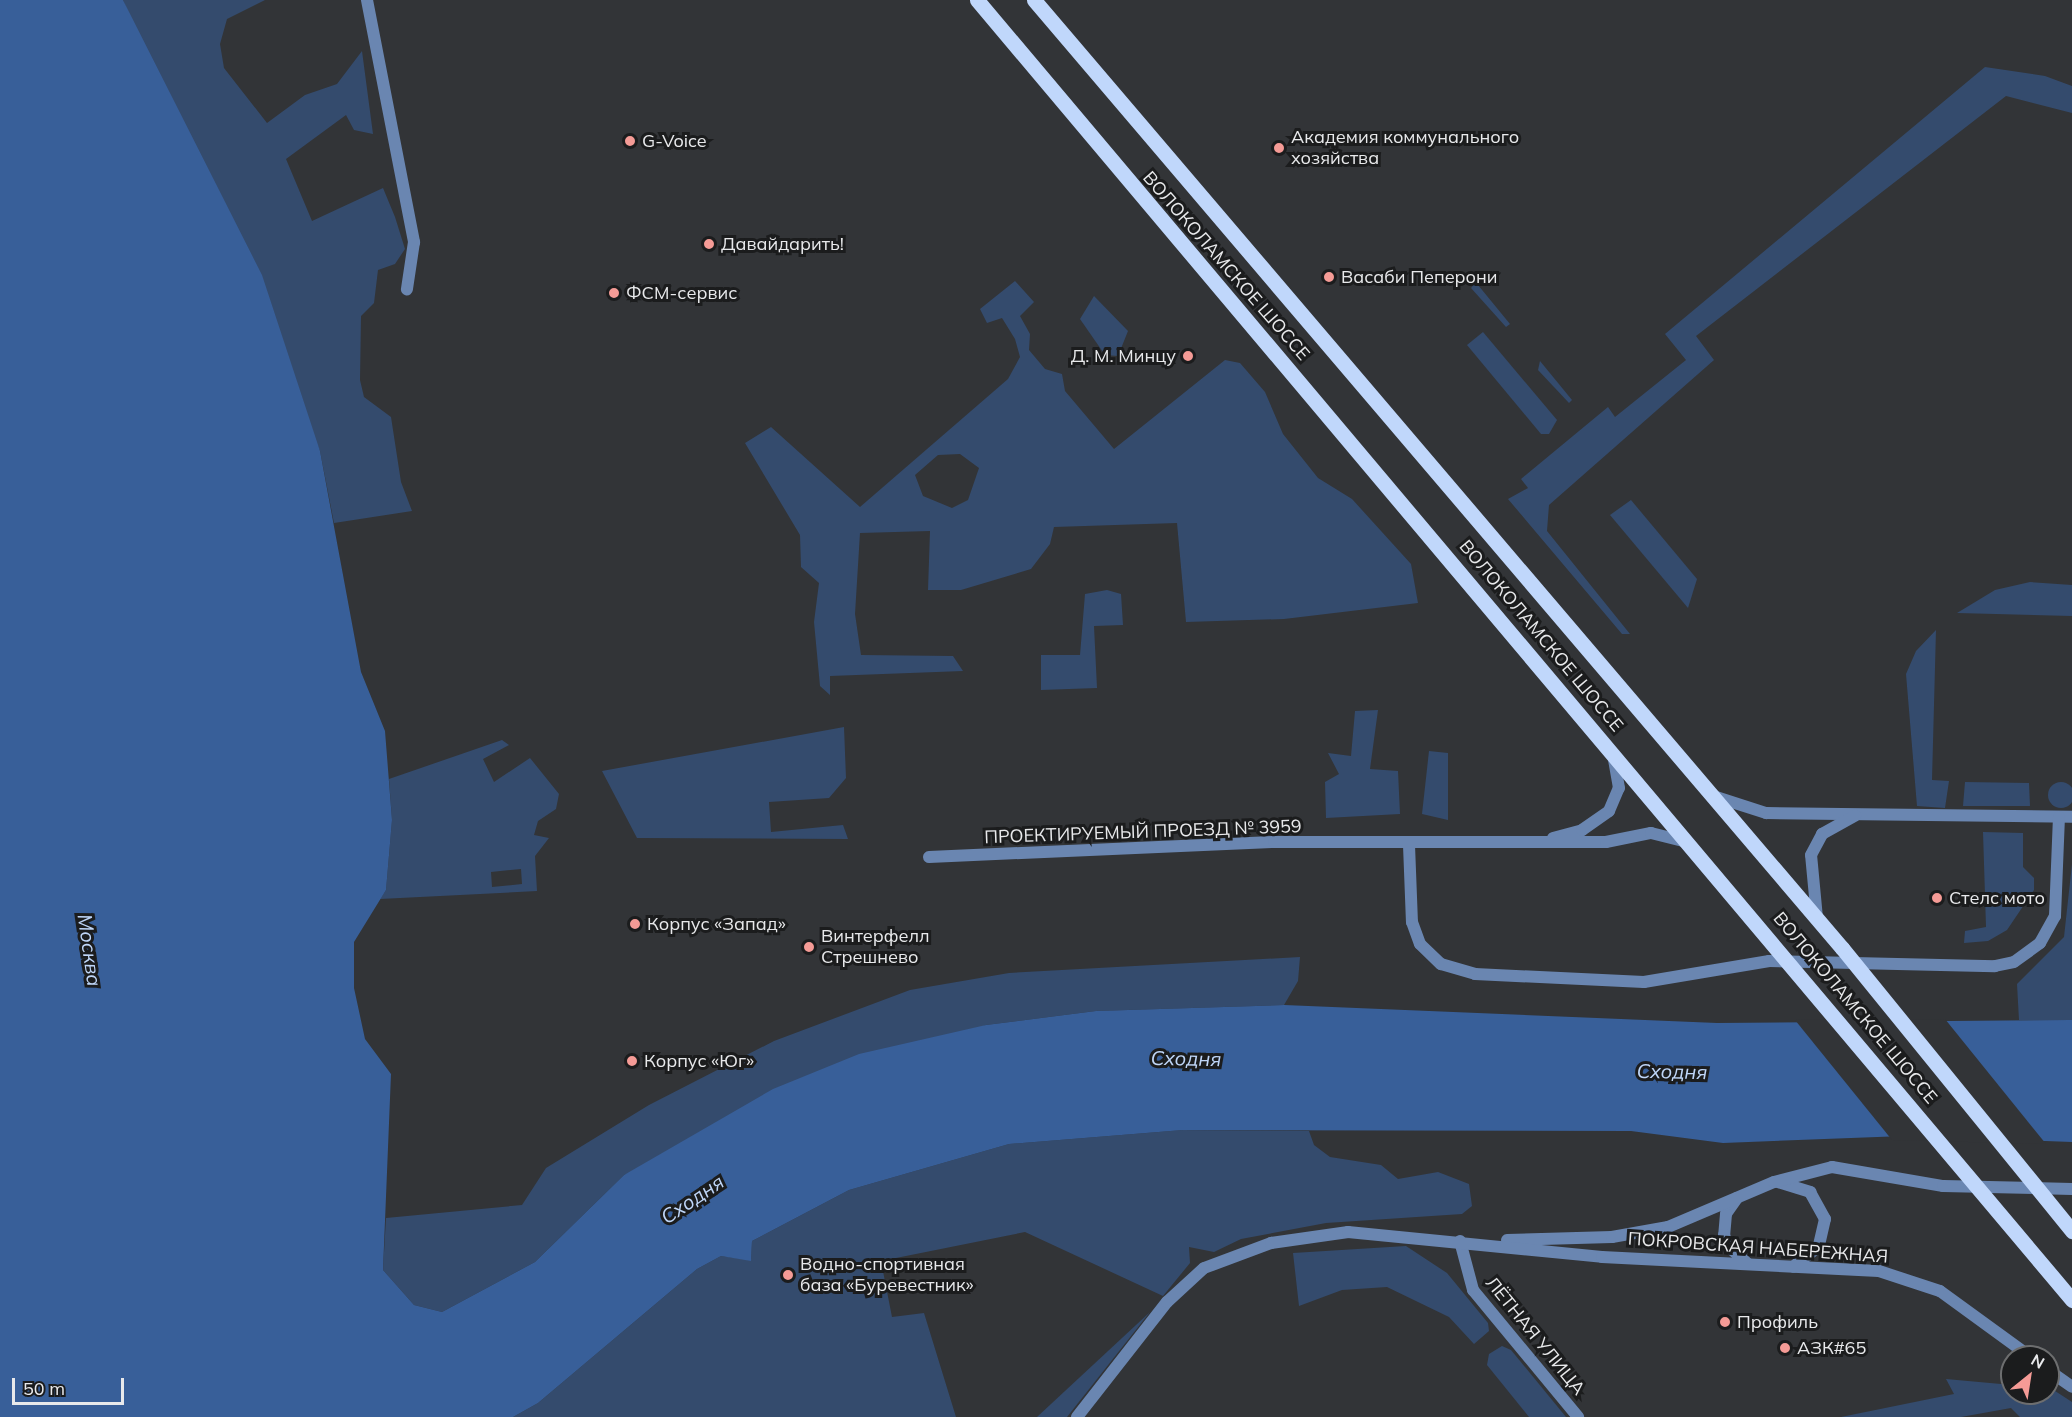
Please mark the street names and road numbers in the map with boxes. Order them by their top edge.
street label: ВОЛОКОЛАМСКОЕ ШОССЕ [1138,167,1314,365]
street label: ВОЛОКОЛАМСКОЕ ШОССЕ [1455,536,1627,736]
street label: ПРОЕКТИРУЕМЫЙ ПРОЕЗД № 3959 [984,816,1302,848]
street label: ВОЛОКОЛАМСКОЕ ШОССЕ [1769,908,1941,1108]
street label: ПОКРОВСКАЯ НАБЕРЕЖНАЯ [1627,1228,1889,1268]
street label: ЛЁТНАЯ УЛИЦА [1481,1273,1589,1399]

